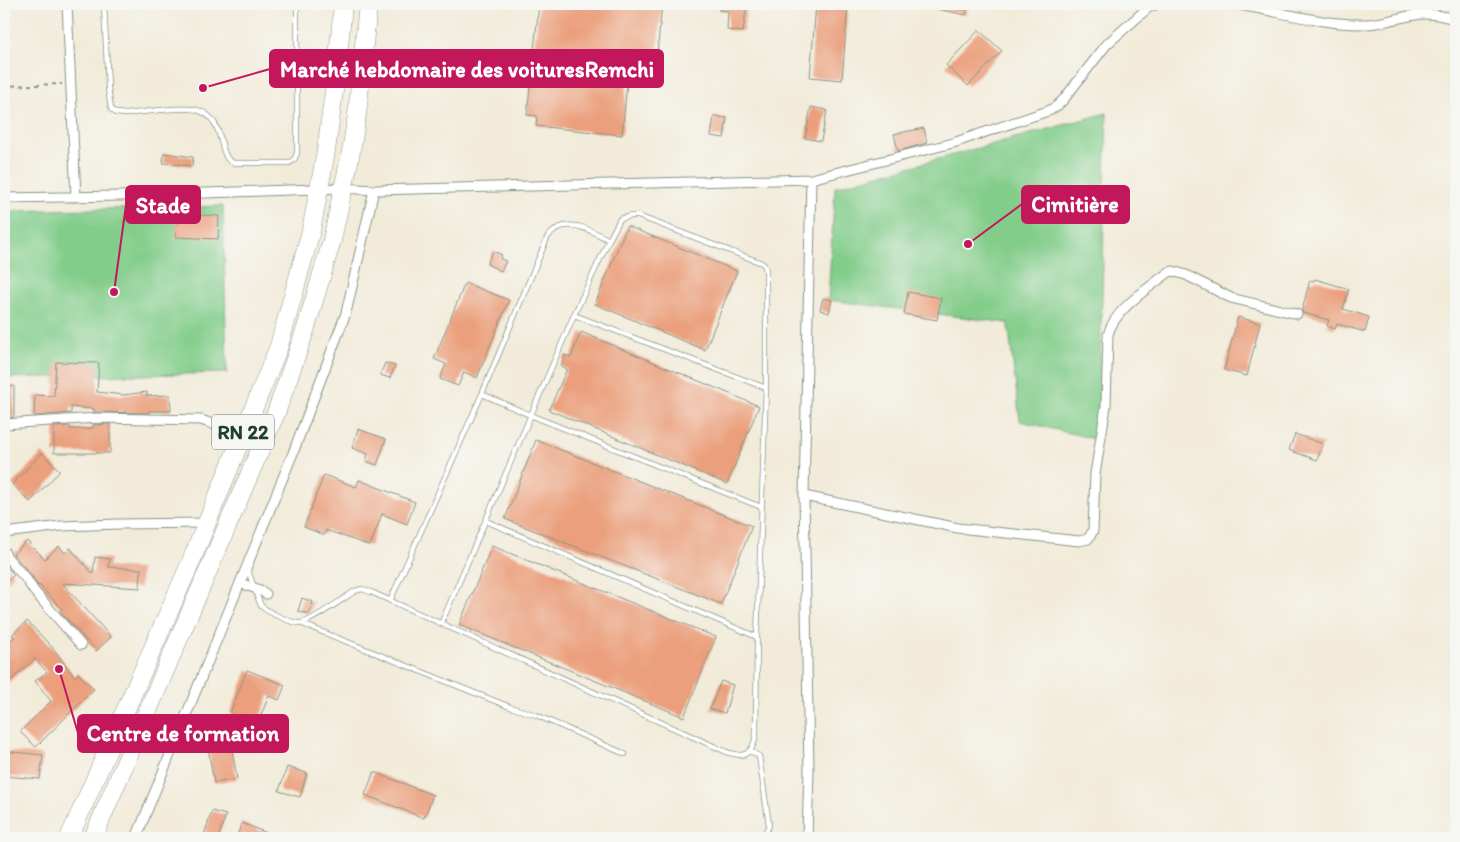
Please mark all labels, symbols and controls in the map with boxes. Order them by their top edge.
callout: Marché hebdomaire des voituresRemchi [270,50,663,87]
text: Marché hebdomaire des voituresRemchi [280,56,654,83]
callout: Stade [126,186,200,223]
callout: Cimitière [1022,186,1129,223]
text: Cimitière [1031,191,1119,218]
text: Stade [136,192,190,219]
road number: RN 22 [212,414,274,450]
callout: Centre de formation [78,715,288,752]
text: Centre de formation [87,720,280,747]

